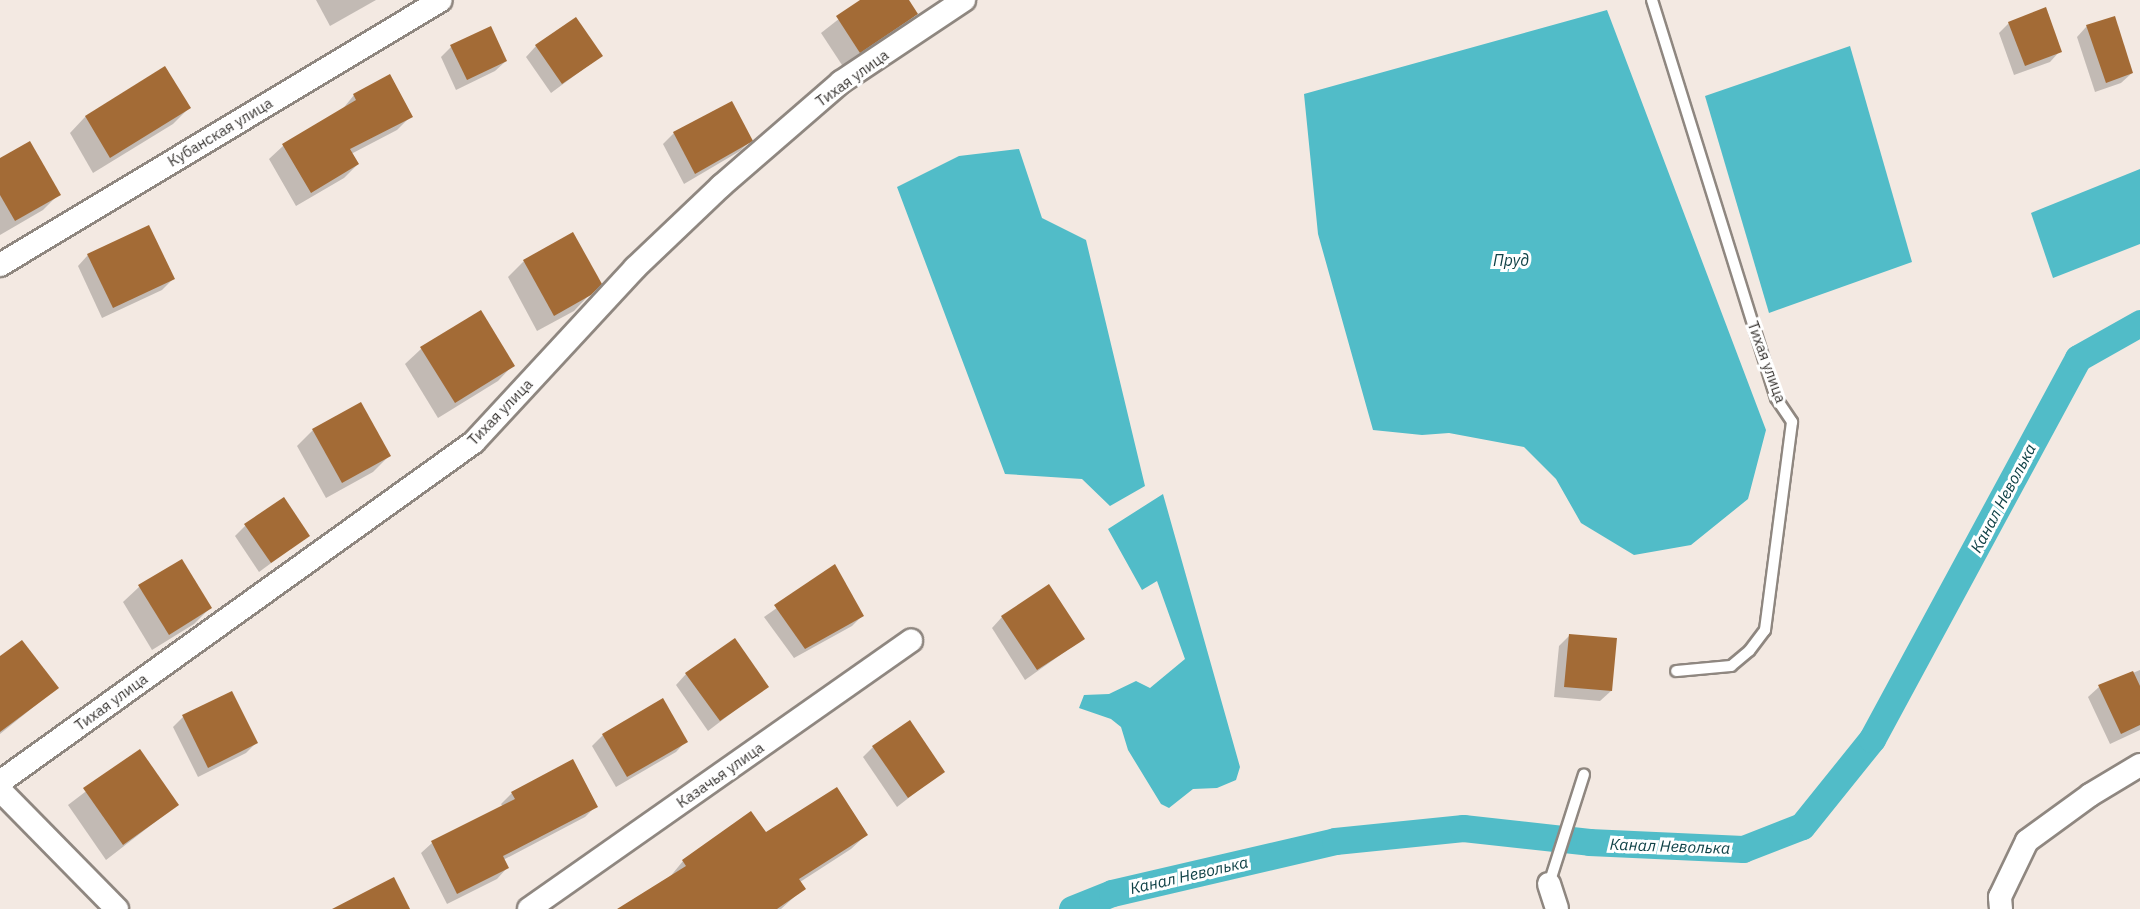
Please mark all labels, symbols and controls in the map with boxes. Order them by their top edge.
street label: Тихая улица [812,46,892,110]
street label: Кубанская улица [164,94,276,170]
water label: Пруд [1493,250,1529,270]
street label: Тихая улица [1744,319,1790,405]
street label: Тихая улица [464,375,536,449]
water label: Канал Неволька [1966,440,2040,556]
street label: Тихая улица [71,670,151,734]
street label: Казачья улица [673,738,767,812]
water label: Канал Неволька [1609,834,1731,858]
water label: Канал Неволька [1128,852,1250,898]

